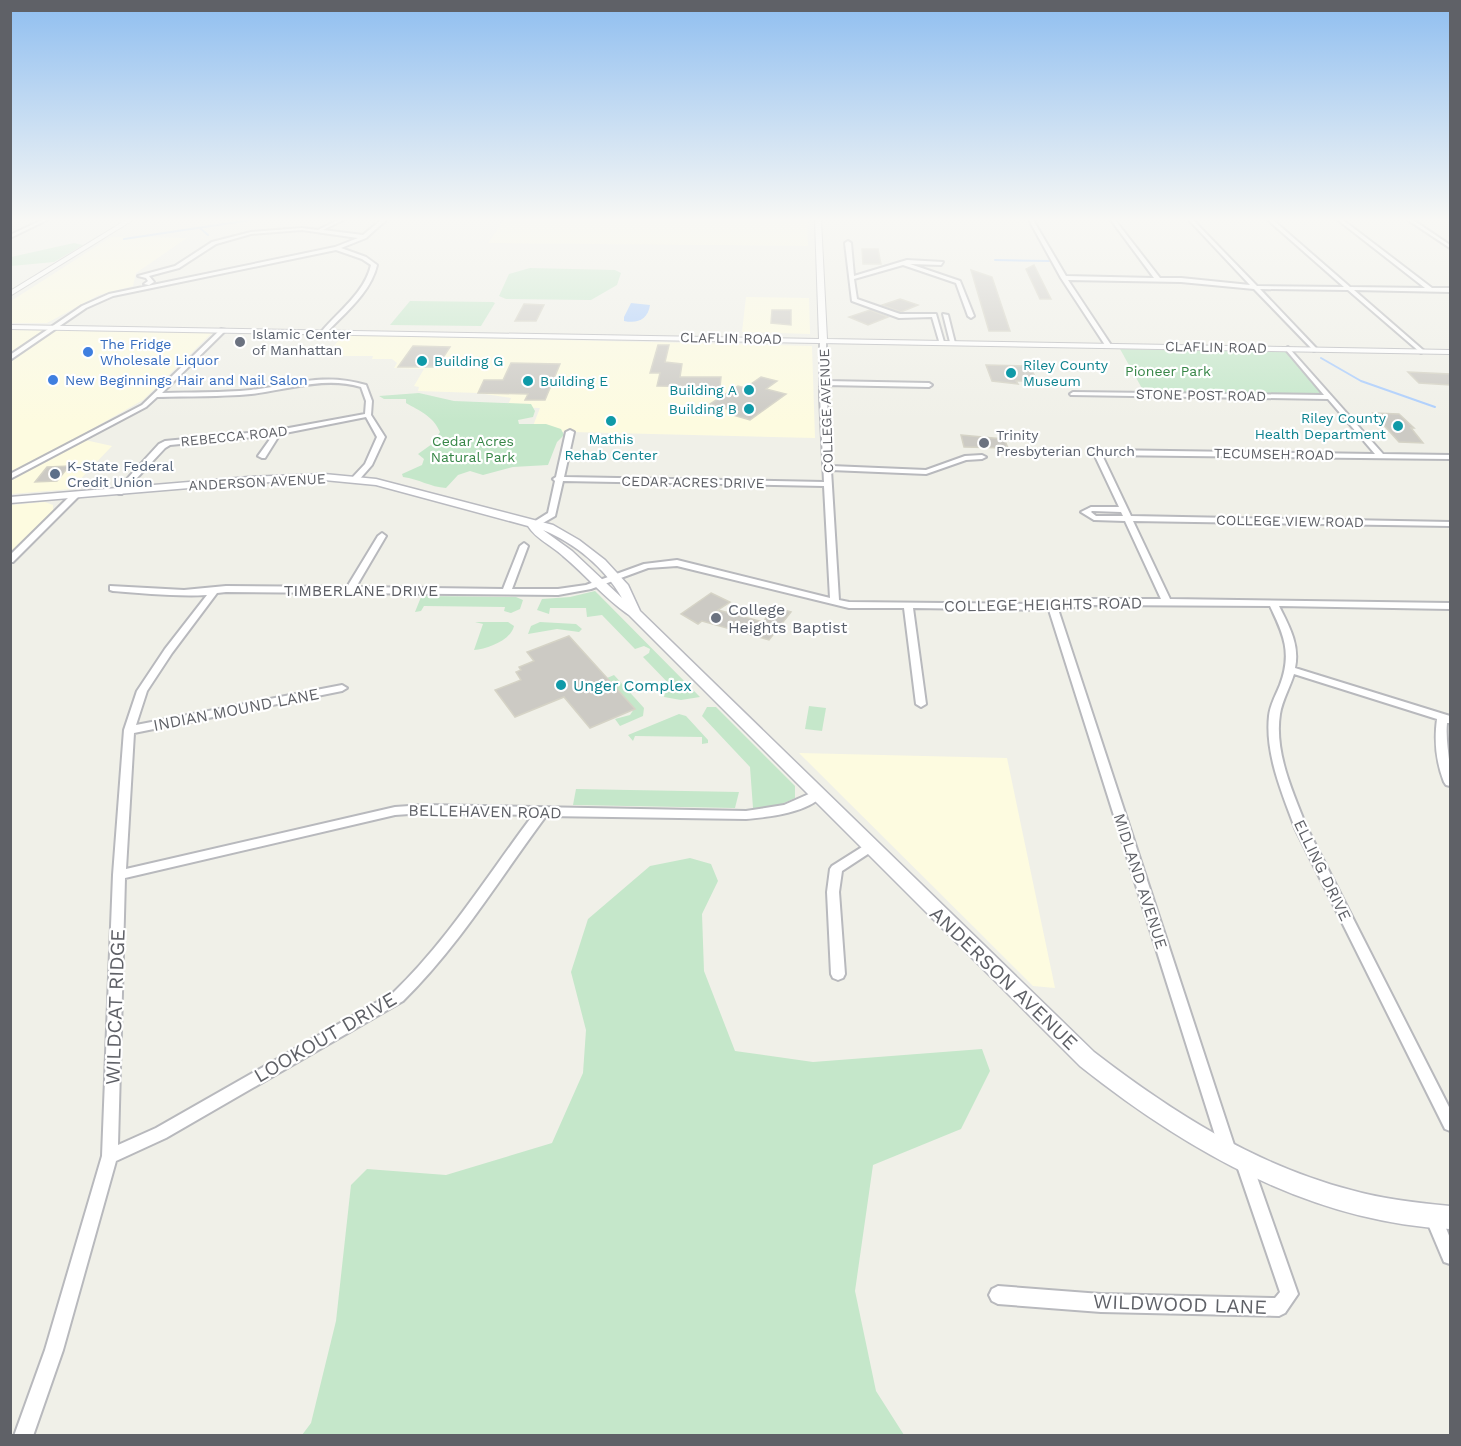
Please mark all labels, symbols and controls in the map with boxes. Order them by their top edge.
place label: Islamic Center of Manhattan [252,326,351,358]
street label: CLAFLIN ROAD [680,329,782,347]
marker: Islamic Center of Manhattan [233,335,247,349]
place label: The Fridge Wholesale Liquor [100,336,219,368]
street label: CLAFLIN ROAD [1165,338,1267,356]
marker: The Fridge Wholesale Liquor [81,345,95,359]
street label: COLLEGE AVENUE [816,349,836,473]
place label: Building G [434,353,503,369]
marker: Building G [415,354,429,368]
place label: Riley County Museum [1023,357,1109,389]
park label: Pioneer Park [1125,363,1211,379]
marker: Riley County Museum [1004,366,1018,380]
place label: New Beginnings Hair and Nail Salon [65,372,308,388]
marker: New Beginnings Hair and Nail Salon [46,373,60,387]
place label: Building E [540,373,608,389]
marker: Building E [521,374,535,388]
place label: Building A [669,382,737,398]
marker: Building A [742,383,756,397]
street label: STONE POST ROAD [1136,386,1266,404]
place label: Building B [669,401,737,417]
marker: Building B [742,402,756,416]
place label: Riley County Health Department [1255,410,1387,442]
marker: Mathis Rehab Center [604,414,618,428]
marker: Riley County Health Department [1391,419,1405,433]
street label: REBECCA ROAD [180,422,288,450]
place label: Trinity Presbyterian Church [996,427,1135,459]
place label: Mathis Rehab Center [564,431,658,463]
park label: Cedar Acres Natural Park [431,433,515,465]
marker: Trinity Presbyterian Church [977,436,991,450]
street label: TECUMSEH ROAD [1214,445,1334,463]
place label: K-State Federal Credit Union [67,458,174,490]
marker: K-State Federal Credit Union [48,467,62,481]
street label: ANDERSON AVENUE [188,470,326,494]
street label: CEDAR ACRES DRIVE [621,473,765,491]
street label: COLLEGE VIEW ROAD [1216,512,1364,530]
street label: TIMBERLANE DRIVE [284,581,438,600]
street label: COLLEGE HEIGHTS ROAD [944,593,1142,616]
place label: College Heights Baptist [728,600,848,637]
marker: College Heights Baptist [709,611,723,625]
place label: Unger Complex [573,676,692,695]
marker: Unger Complex [554,678,568,692]
street label: INDIAN MOUND LANE [152,684,321,735]
street label: BELLEHAVEN ROAD [408,801,562,822]
street label: MIDLAND AVENUE [1110,811,1171,951]
street label: ELLING DRIVE [1290,816,1355,924]
street label: ANDERSON AVENUE [925,901,1083,1055]
street label: WILDCAT RIDGE [100,929,130,1085]
street label: LOOKOUT DRIVE [249,986,401,1088]
street label: WILDWOOD LANE [1093,1289,1267,1319]

